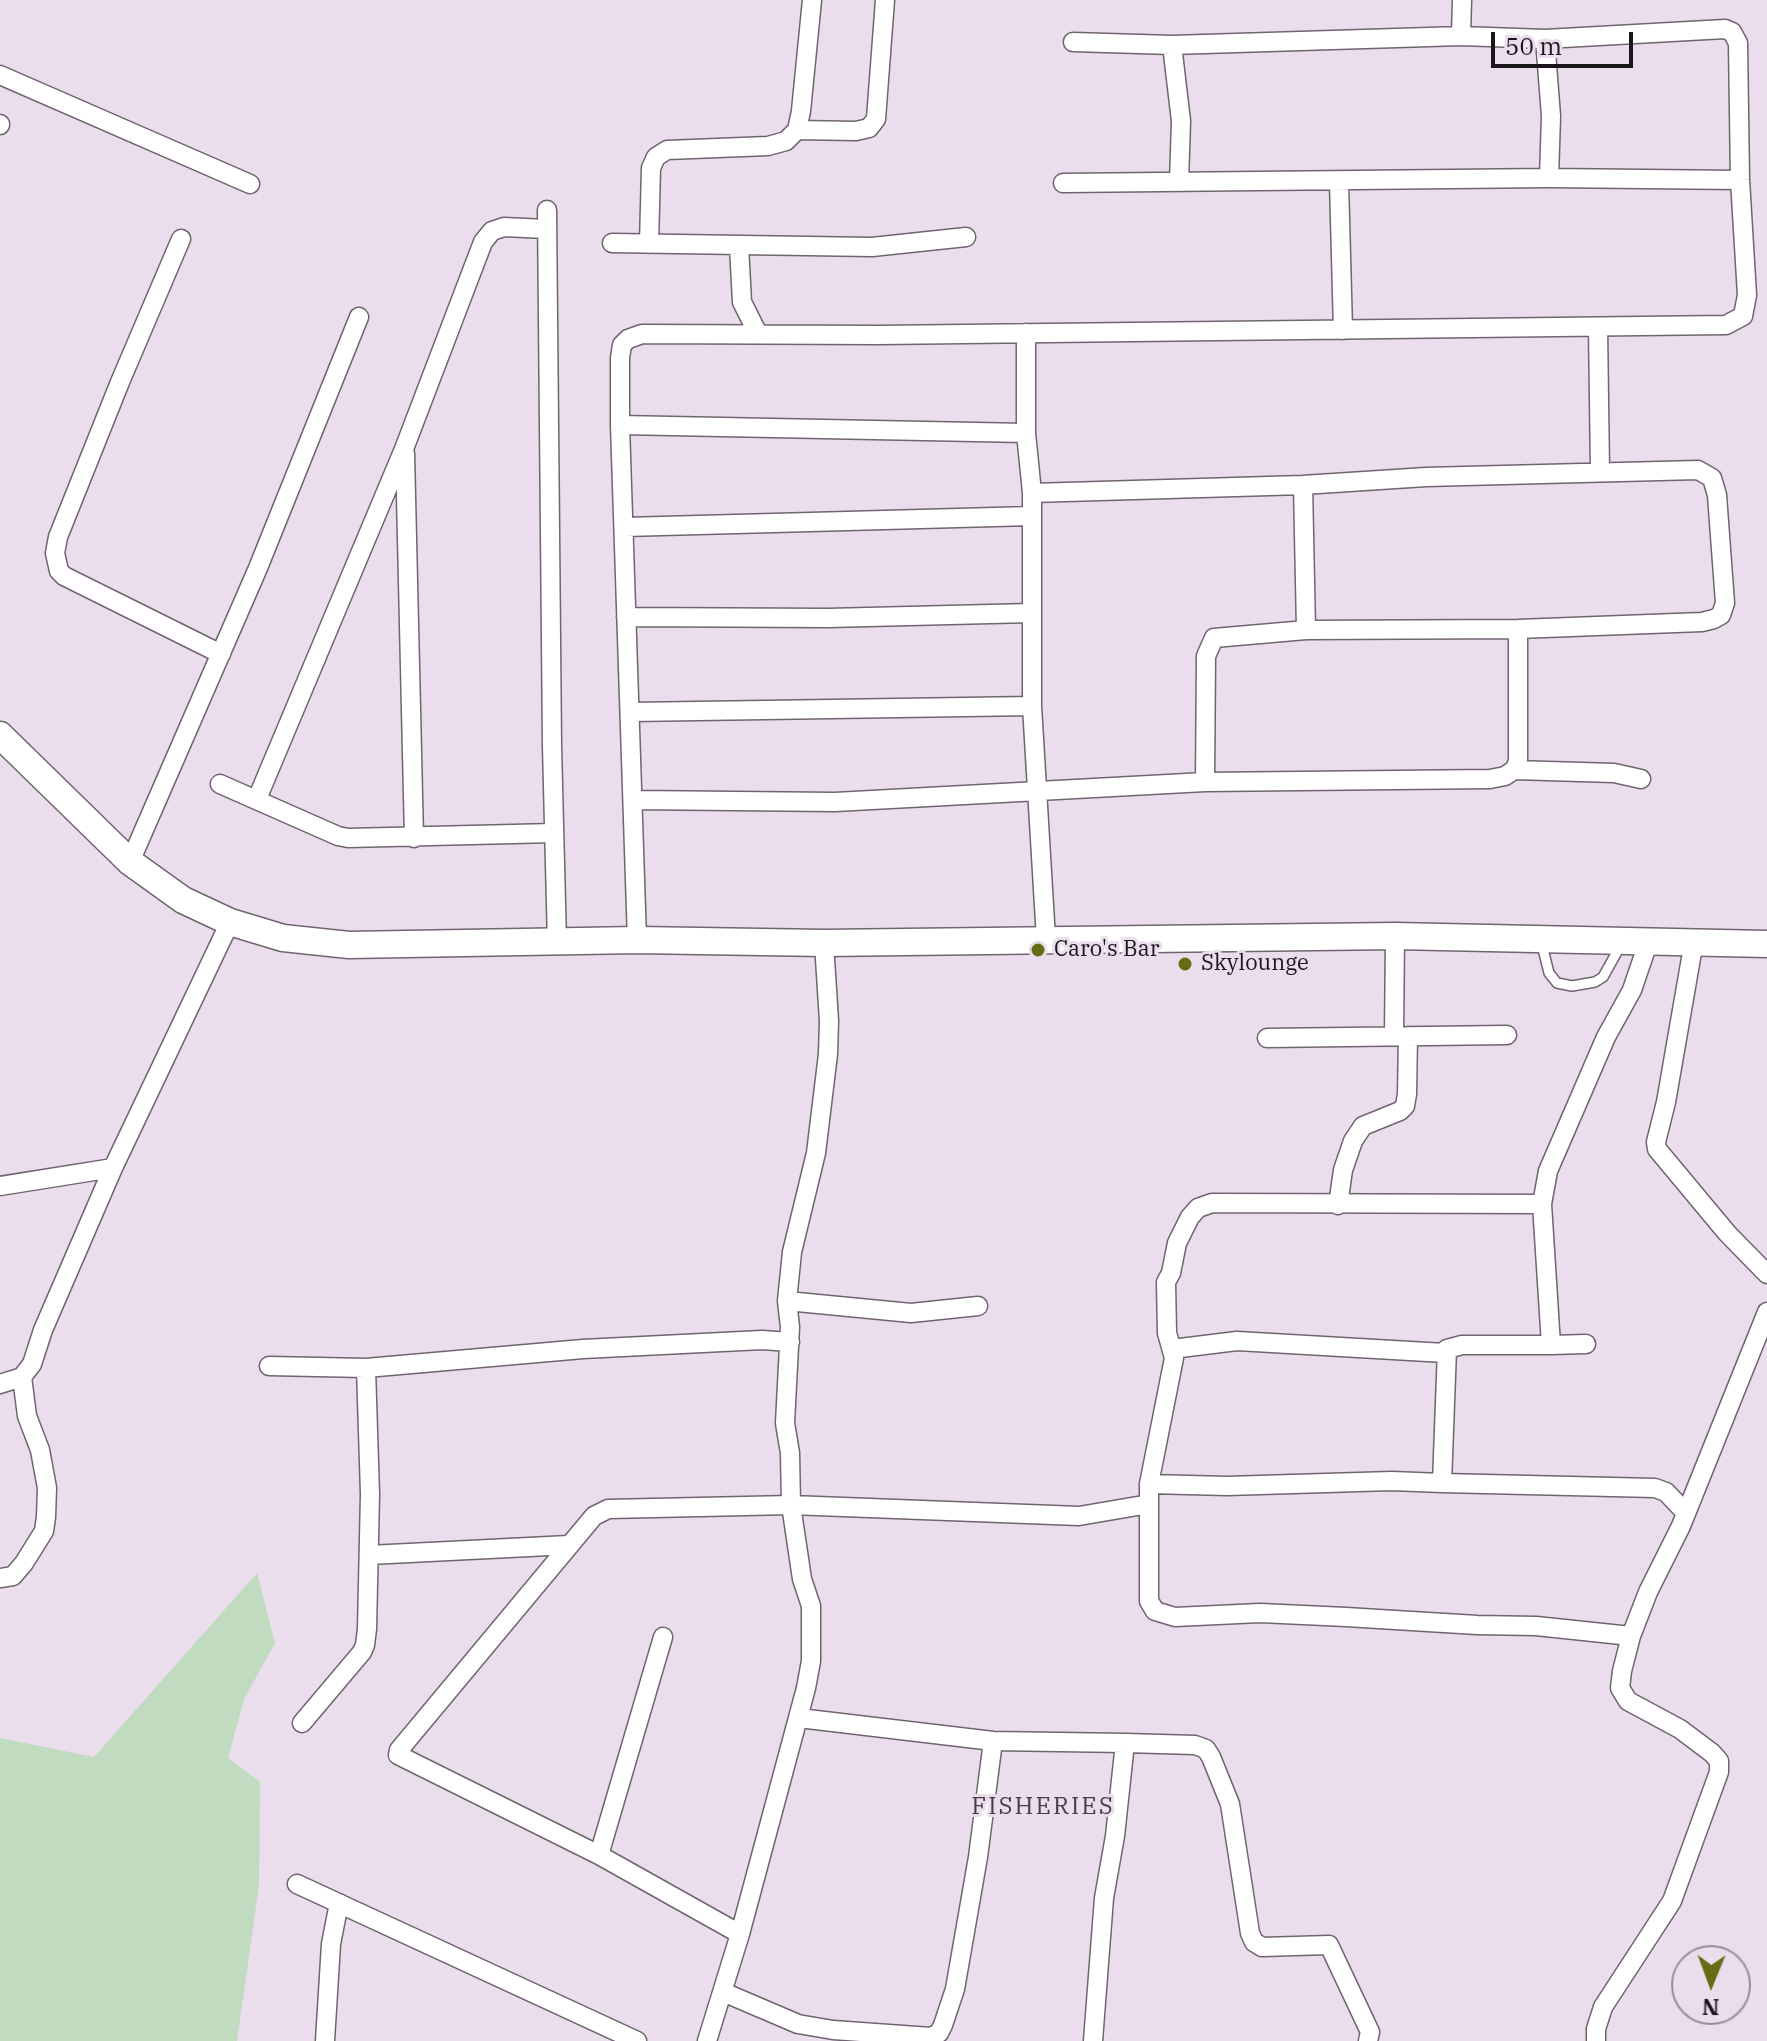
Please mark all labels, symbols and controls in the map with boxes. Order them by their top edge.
scale bar [1495,16,1637,66]
text: 50 m [1505,30,1562,62]
place label: Caro's Bar [1054,937,1159,963]
marker: Caro's Bar [1029,941,1047,959]
place label: Skylounge [1201,951,1309,977]
marker: Skylounge [1176,955,1194,973]
district label: FISHERIES [971,1793,1115,1821]
north arrow [1671,1945,1751,2025]
text: N [1702,1993,1720,2022]

